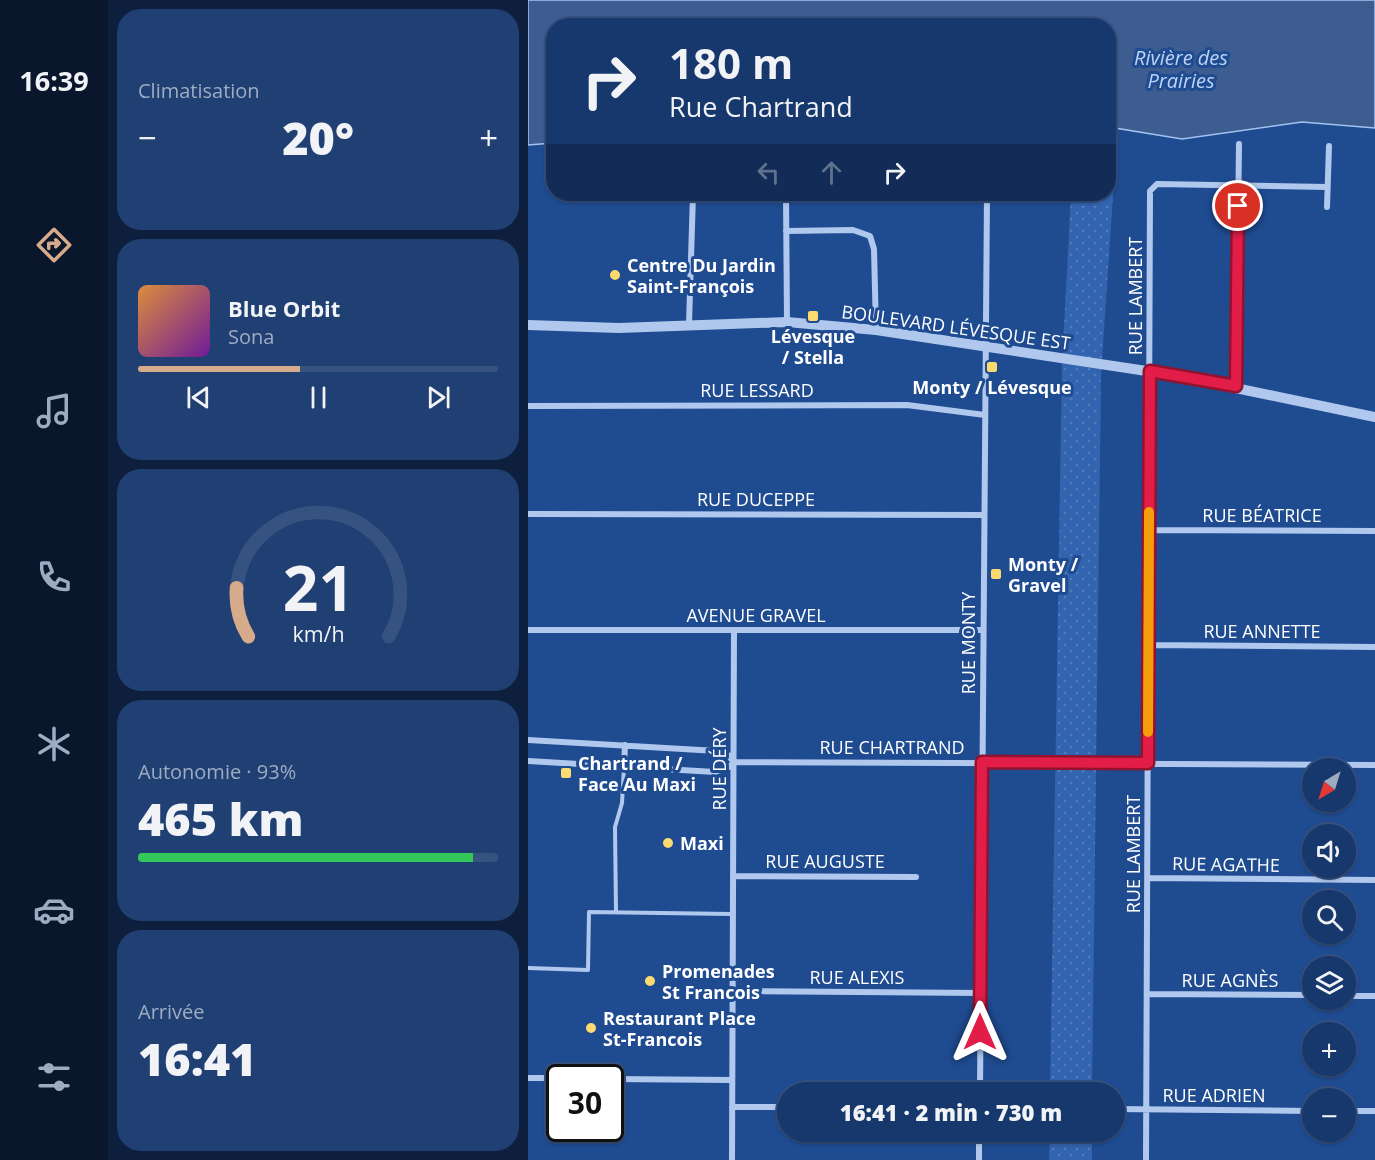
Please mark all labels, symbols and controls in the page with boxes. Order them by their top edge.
text: 180 m [669,34,793,91]
icon: right [570,42,648,120]
water label: Rivière des Prairies [1134,44,1228,94]
text: 16:39 [19,62,89,99]
text: Climatisation [138,77,260,104]
text: Rue Chartrand [669,88,853,125]
text: 20° [282,107,354,168]
text: − [138,115,157,160]
text: + [479,115,498,160]
icon: left [752,156,785,189]
icon: ahead [815,156,848,189]
icon: right [878,156,911,189]
pin [1212,180,1263,231]
icon: arrive [1221,189,1254,222]
icon: directions [33,224,75,266]
street label: RUE LAMBERT [1123,237,1147,355]
place label: Centre Du Jardin Saint-François [627,253,776,298]
marker: Centre Du Jardin Saint-François [608,268,622,282]
text: Blue Orbit [228,293,340,323]
street label: BOULEVARD LÉVESQUE EST [840,299,1072,355]
marker: Lévesque / Stella [806,309,820,323]
text: Sona [228,323,274,350]
place label: Lévesque / Stella [771,324,855,369]
marker: Monty / Lévesque [985,360,999,374]
place label: Monty / Lévesque [912,375,1072,399]
street label: RUE LESSARD [700,378,814,402]
icon: previous [182,381,215,414]
icon: pause [302,381,335,414]
icon: next [422,381,455,414]
icon: music [33,390,75,432]
street label: RUE DUCEPPE [697,487,815,511]
street label: RUE BÉATRICE [1202,503,1322,527]
text: 21 [282,544,354,629]
place label: Monty / Gravel [1008,552,1079,597]
icon: phone [33,556,75,598]
marker: Monty / Gravel [989,567,1003,581]
street label: RUE MONTY [956,591,980,694]
street label: AVENUE GRAVEL [686,603,826,627]
text: km/h [292,619,344,648]
street label: RUE ANNETTE [1203,619,1321,643]
icon: climate [33,723,75,765]
street label: RUE DÉRY [707,726,731,811]
street label: RUE CHARTRAND [819,735,965,759]
place label: Chartrand / Face Au Maxi [578,751,696,796]
text: Autonomie · 93% [138,758,296,785]
north arrow [1302,758,1356,812]
map controls [1302,758,1356,1142]
marker: Chartrand / Face Au Maxi [559,766,573,780]
text: 465 km [138,788,303,849]
street label: RUE LAMBERT [1121,795,1145,913]
button: sound [1302,824,1356,878]
place label: Maxi [680,831,724,855]
marker: Maxi [661,836,675,850]
street label: RUE AUGUSTE [765,849,885,873]
street label: RUE AGATHE [1172,851,1280,877]
icon: car [33,889,75,931]
button: search [1302,890,1356,944]
button: layers [1302,956,1356,1010]
place label: Promenades St Francois [662,959,775,1004]
street label: RUE ALEXIS [810,965,905,989]
street label: RUE AGNÈS [1182,968,1279,992]
marker: Promenades St Francois [643,974,657,988]
text: Arrivée [138,998,205,1025]
position arrow [948,1000,1012,1064]
place label: Restaurant Place St-Francois [603,1006,756,1051]
marker: Restaurant Place St-Francois [584,1021,598,1035]
button: + [1302,1022,1356,1076]
text: 16:41 [138,1028,256,1089]
icon: filters [33,1056,75,1098]
speed limit sign: 30 [546,1064,624,1142]
street label: RUE ADRIEN [1162,1083,1266,1107]
button: − [1302,1088,1356,1142]
text: 16:41 · 2 min · 730 m [840,1097,1062,1127]

